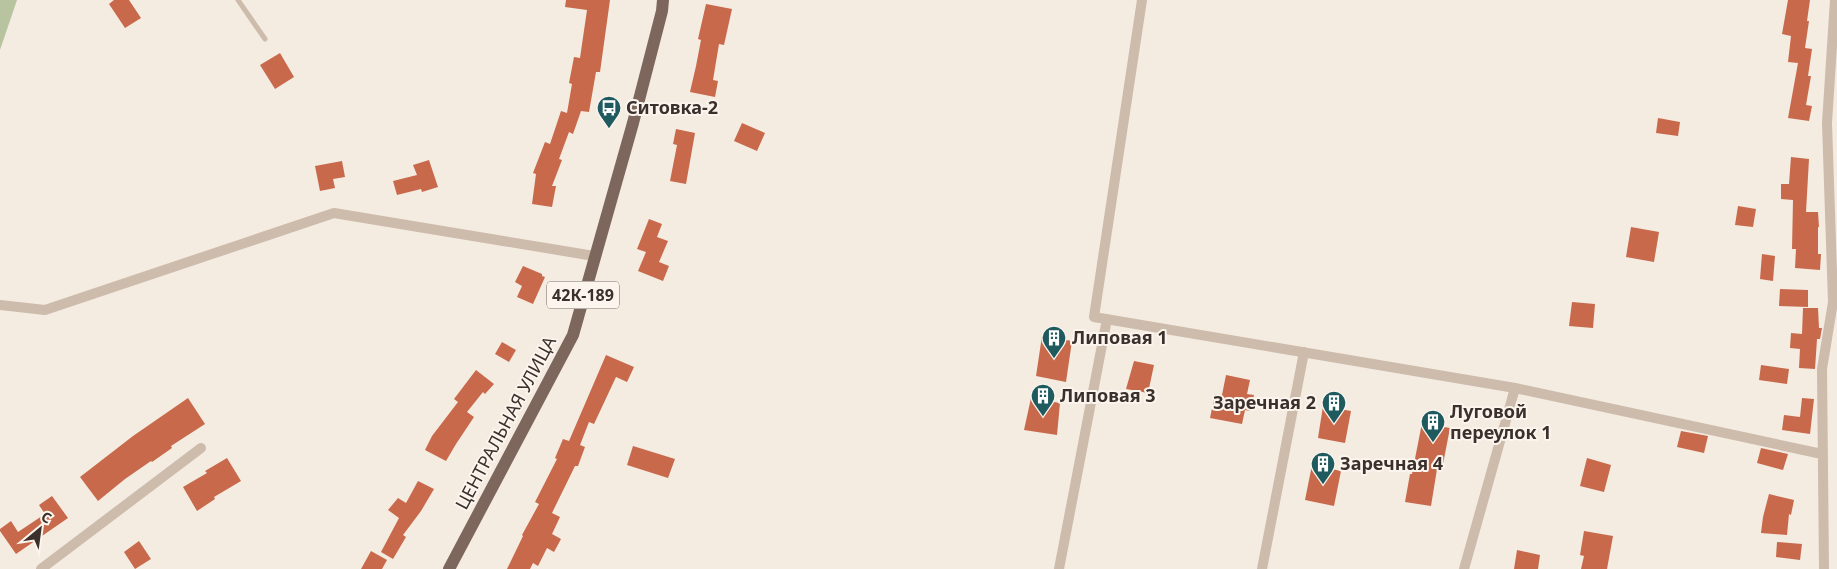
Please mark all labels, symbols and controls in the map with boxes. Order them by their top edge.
bus stop icon: Ситовка-2 [596,95,622,129]
place label: Ситовка-2 [626,95,718,119]
road number: 42К-189 [547,282,619,308]
building icon: Липовая 1 [1041,325,1067,359]
place label: Липовая 1 [1072,325,1168,349]
street label: ЦЕНТРАЛЬНАЯ УЛИЦА [449,331,561,513]
building icon: Липовая 3 [1030,383,1056,417]
place label: Липовая 3 [1060,383,1156,407]
place label: Заречная 2 [1213,390,1316,414]
building icon: Заречная 2 [1321,390,1347,424]
place label: Луговой переулок 1 [1450,399,1551,444]
building icon: Луговой переулок 1 [1420,409,1446,443]
building icon: Заречная 4 [1310,451,1336,485]
place label: Заречная 4 [1340,451,1443,475]
north arrow [15,504,65,554]
text: С [38,507,55,528]

